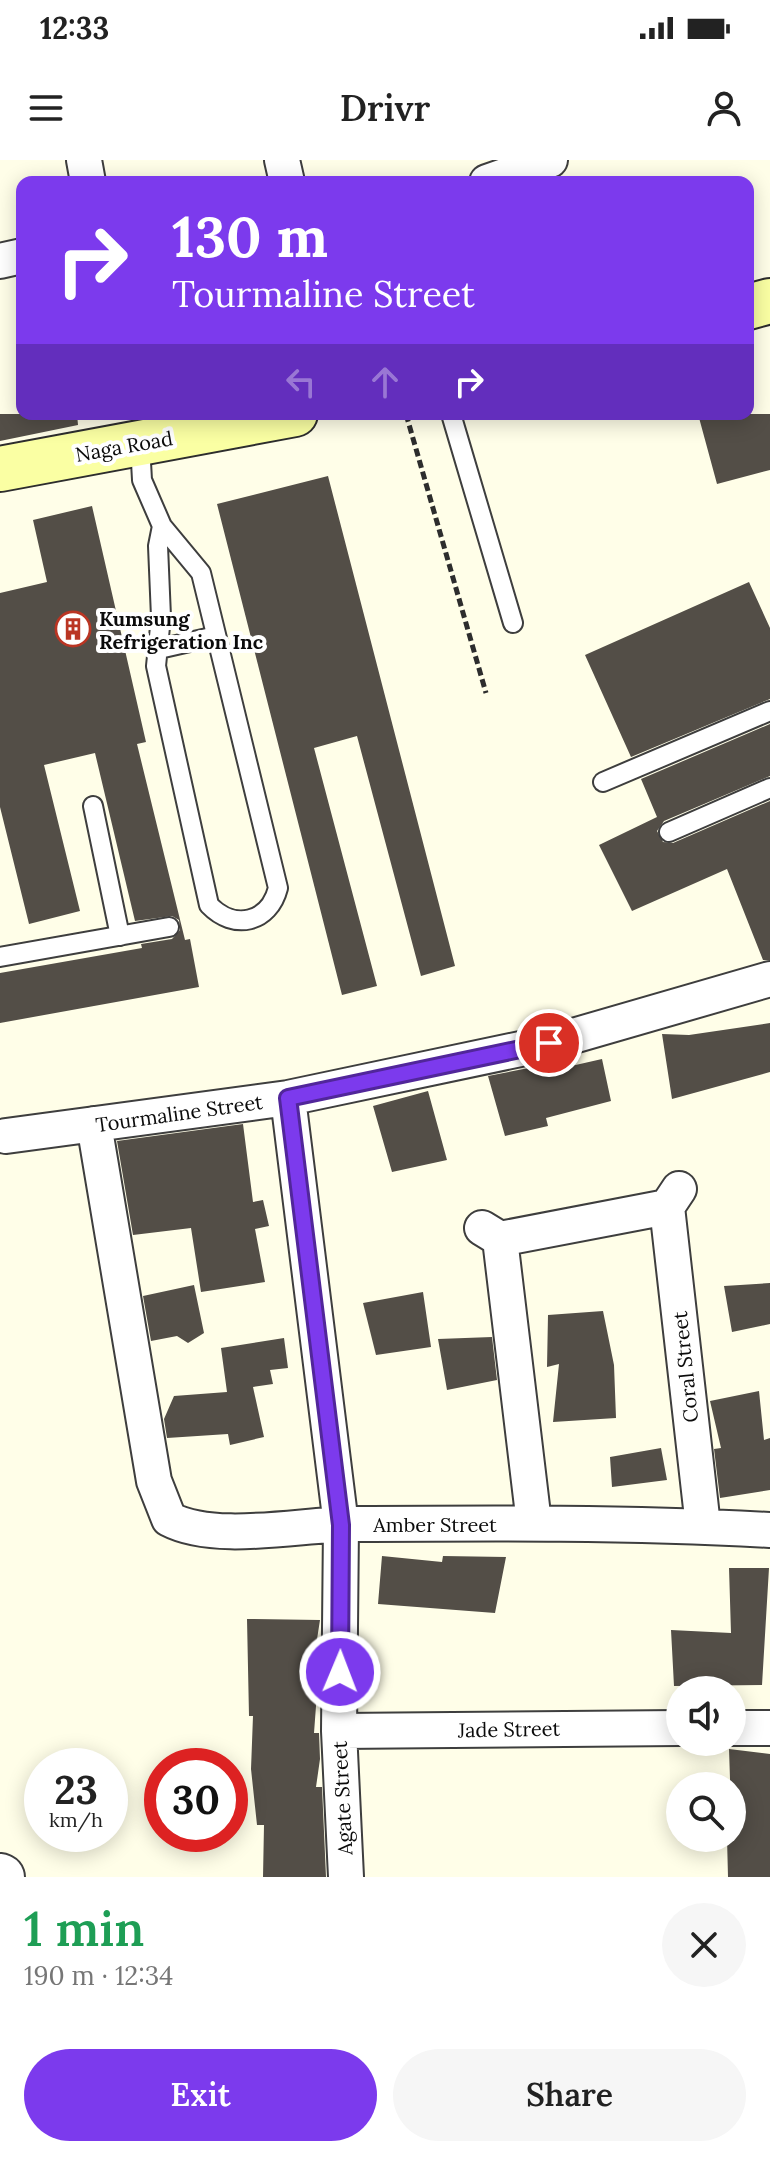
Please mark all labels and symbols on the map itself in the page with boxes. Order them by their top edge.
street label: Naga Road [73,425,175,467]
place label: Kumsung Refrigeration Inc [99,606,264,654]
building icon: Kumsung Refrigeration Inc [54,610,92,648]
pin [515,1009,583,1077]
street label: Tourmaline Street [94,1089,264,1137]
street label: Coral Street [667,1310,703,1424]
street label: Amber Street [372,1512,497,1537]
position arrow [298,1630,382,1714]
street label: Jade Street [457,1716,561,1742]
street label: Agate Street [327,1740,358,1857]
speed limit sign: 30 [144,1748,248,1852]

